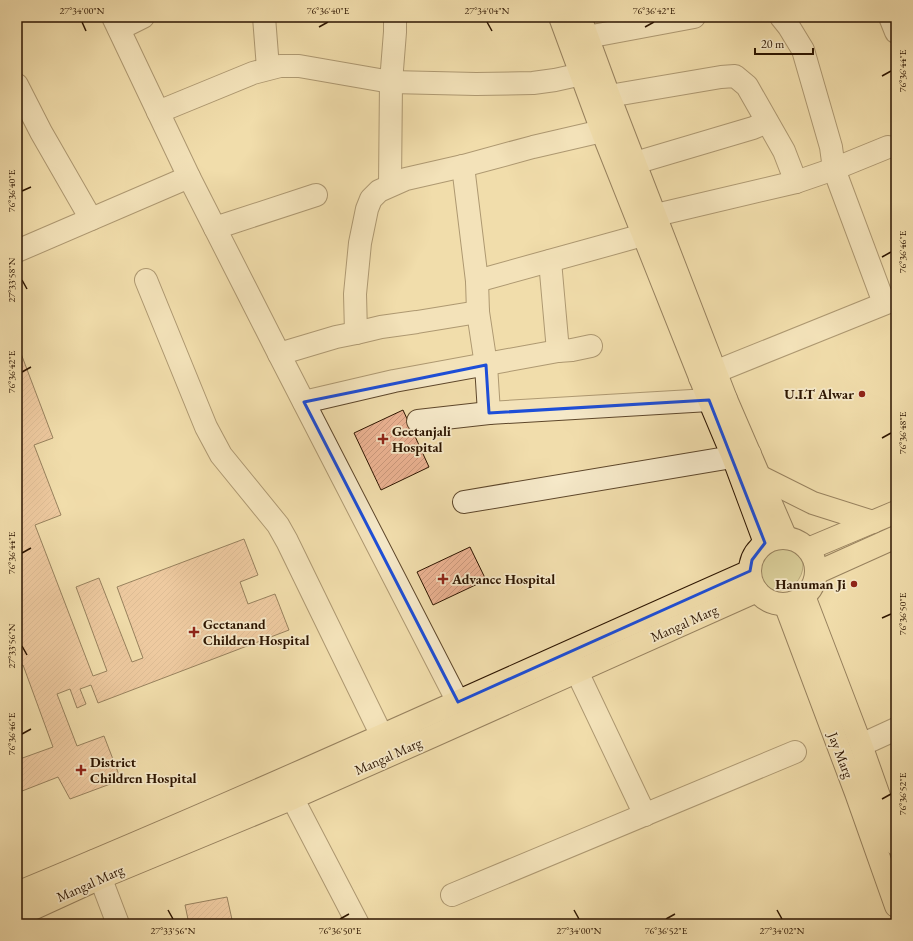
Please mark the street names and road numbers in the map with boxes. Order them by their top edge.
street label: Mangal Marg [648,600,721,646]
street label: Jay Marg [824,729,858,781]
street label: Mangal Marg [352,733,425,779]
street label: Mangal Marg [54,860,127,906]

